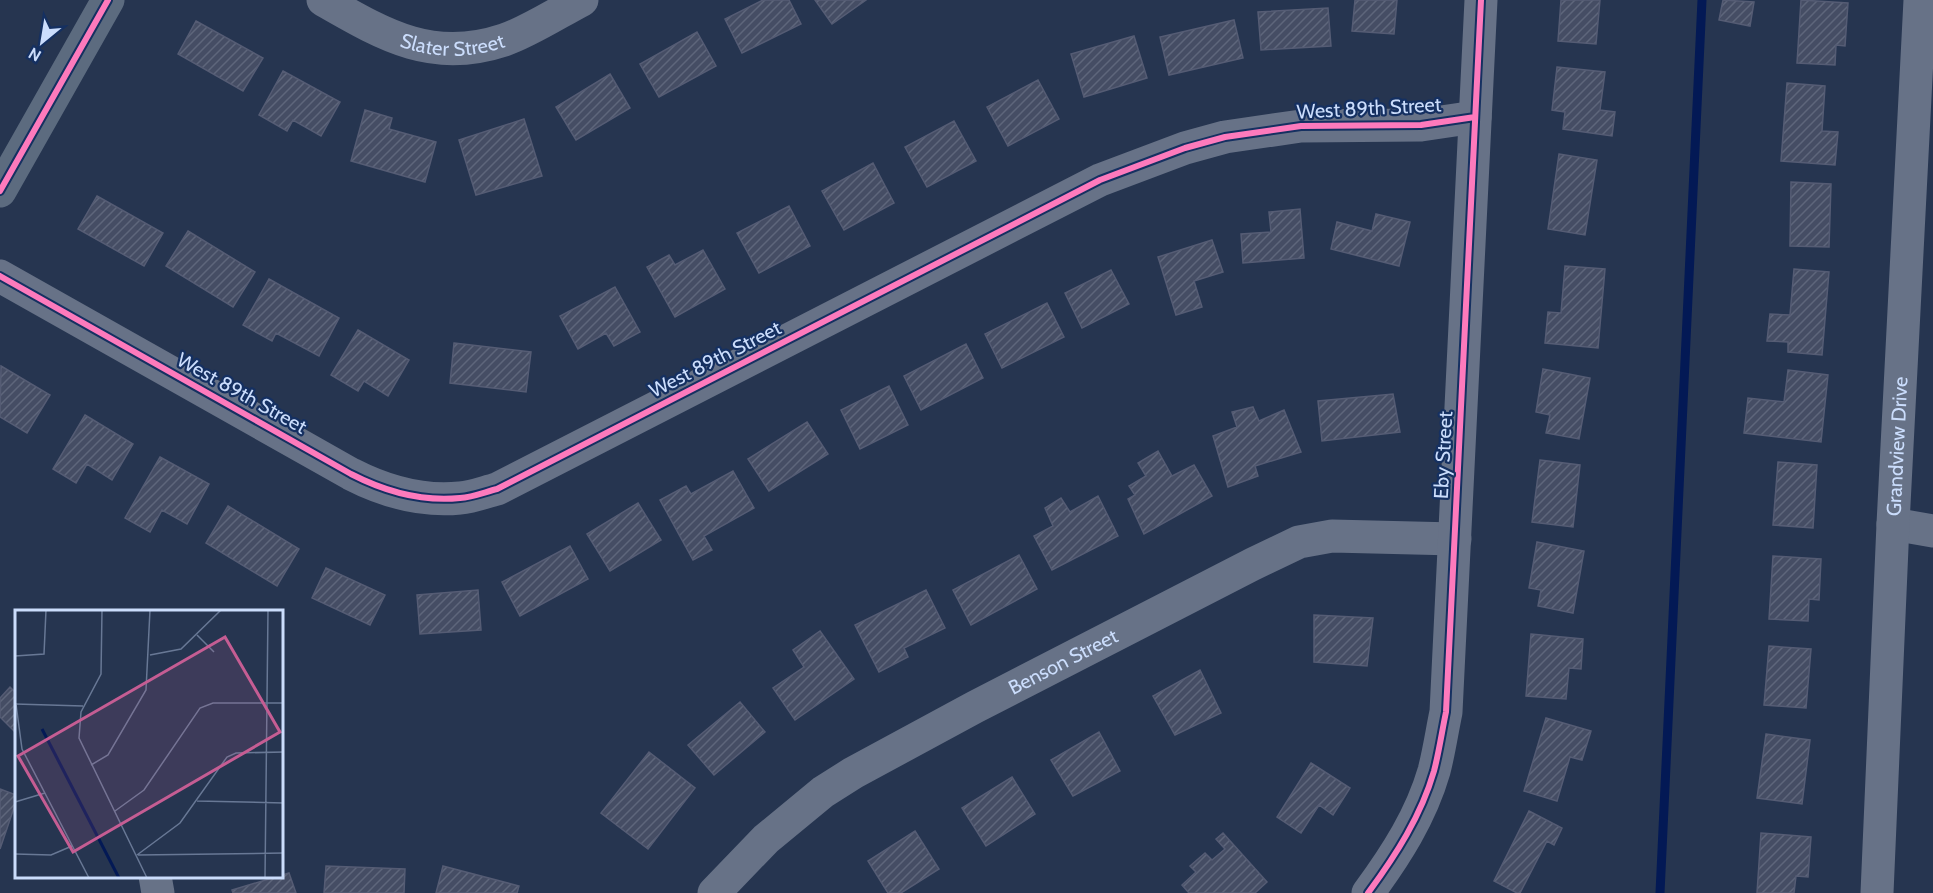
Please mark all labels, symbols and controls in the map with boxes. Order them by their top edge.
north arrow [12,12,72,72]
street label: Slater Street [397,28,508,61]
text: N [25,44,44,66]
street label: West 89th Street [1296,92,1442,124]
street label: West 89th Street [645,315,785,403]
street label: West 89th Street [173,347,311,439]
street label: Grandview Drive [1881,376,1913,517]
street label: Eby Street [1429,410,1457,500]
inset map [15,610,284,878]
street label: Benson Street [1004,624,1122,700]

